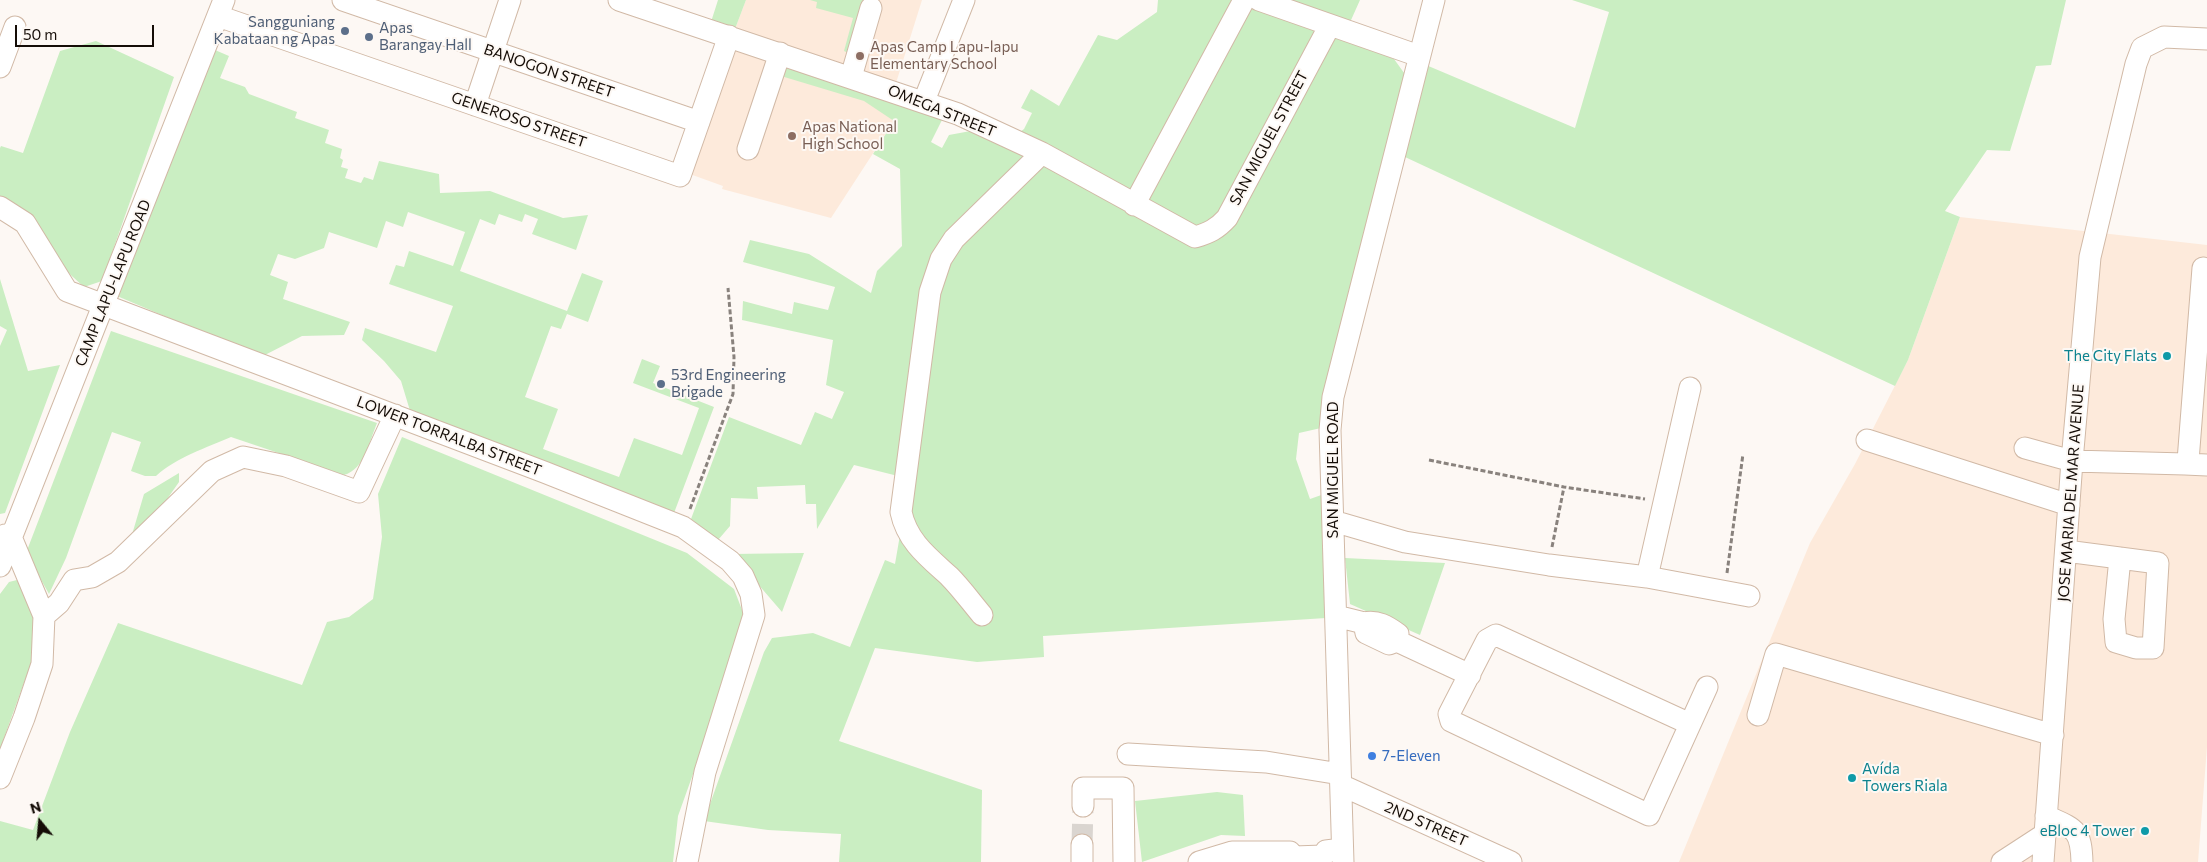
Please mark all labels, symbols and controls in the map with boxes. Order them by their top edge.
place label: Sangguniang Kabataan ng Apas [214,13,335,48]
scale bar [18,15,156,47]
place label: Apas Barangay Hall [379,19,472,54]
text: 50 m [23,25,57,43]
marker: Sangguniang Kabataan ng Apas [339,25,351,37]
marker: Apas Barangay Hall [363,31,375,43]
place label: Apas Camp Lapu-lapu Elementary School [870,38,1019,73]
street label: BANOGON STREET [481,40,617,102]
marker: Apas Camp Lapu-lapu Elementary School [854,50,866,62]
street label: SAN MIGUEL STREET [1226,68,1312,208]
street label: OMEGA STREET [885,81,999,141]
street label: GENEROSO STREET [449,88,589,152]
place label: Apas National High School [802,118,897,153]
marker: Apas National High School [786,130,798,142]
street label: CAMP LAPU-LAPU ROAD [71,197,155,369]
place label: The City Flats [2064,347,2157,365]
marker: The City Flats [2161,350,2173,362]
place label: 53rd Engineering Brigade [671,366,786,401]
marker: 53rd Engineering Brigade [655,378,667,390]
street label: JOSE MARIA DEL MAR AVENUE [2054,384,2088,602]
street label: LOWER TORRALBA STREET [354,392,544,480]
street label: SAN MIGUEL ROAD [1324,401,1342,539]
place label: 7-Eleven [1382,747,1441,765]
marker: 7-Eleven [1366,750,1378,762]
place label: Avída Towers Riala [1862,760,1948,795]
marker: Avída Towers Riala [1846,772,1858,784]
north arrow [15,797,65,847]
text: N [28,798,43,817]
street label: 2ND STREET [1382,798,1470,850]
place label: eBloc 4 Tower [2040,822,2135,840]
marker: eBloc 4 Tower [2139,825,2151,837]

